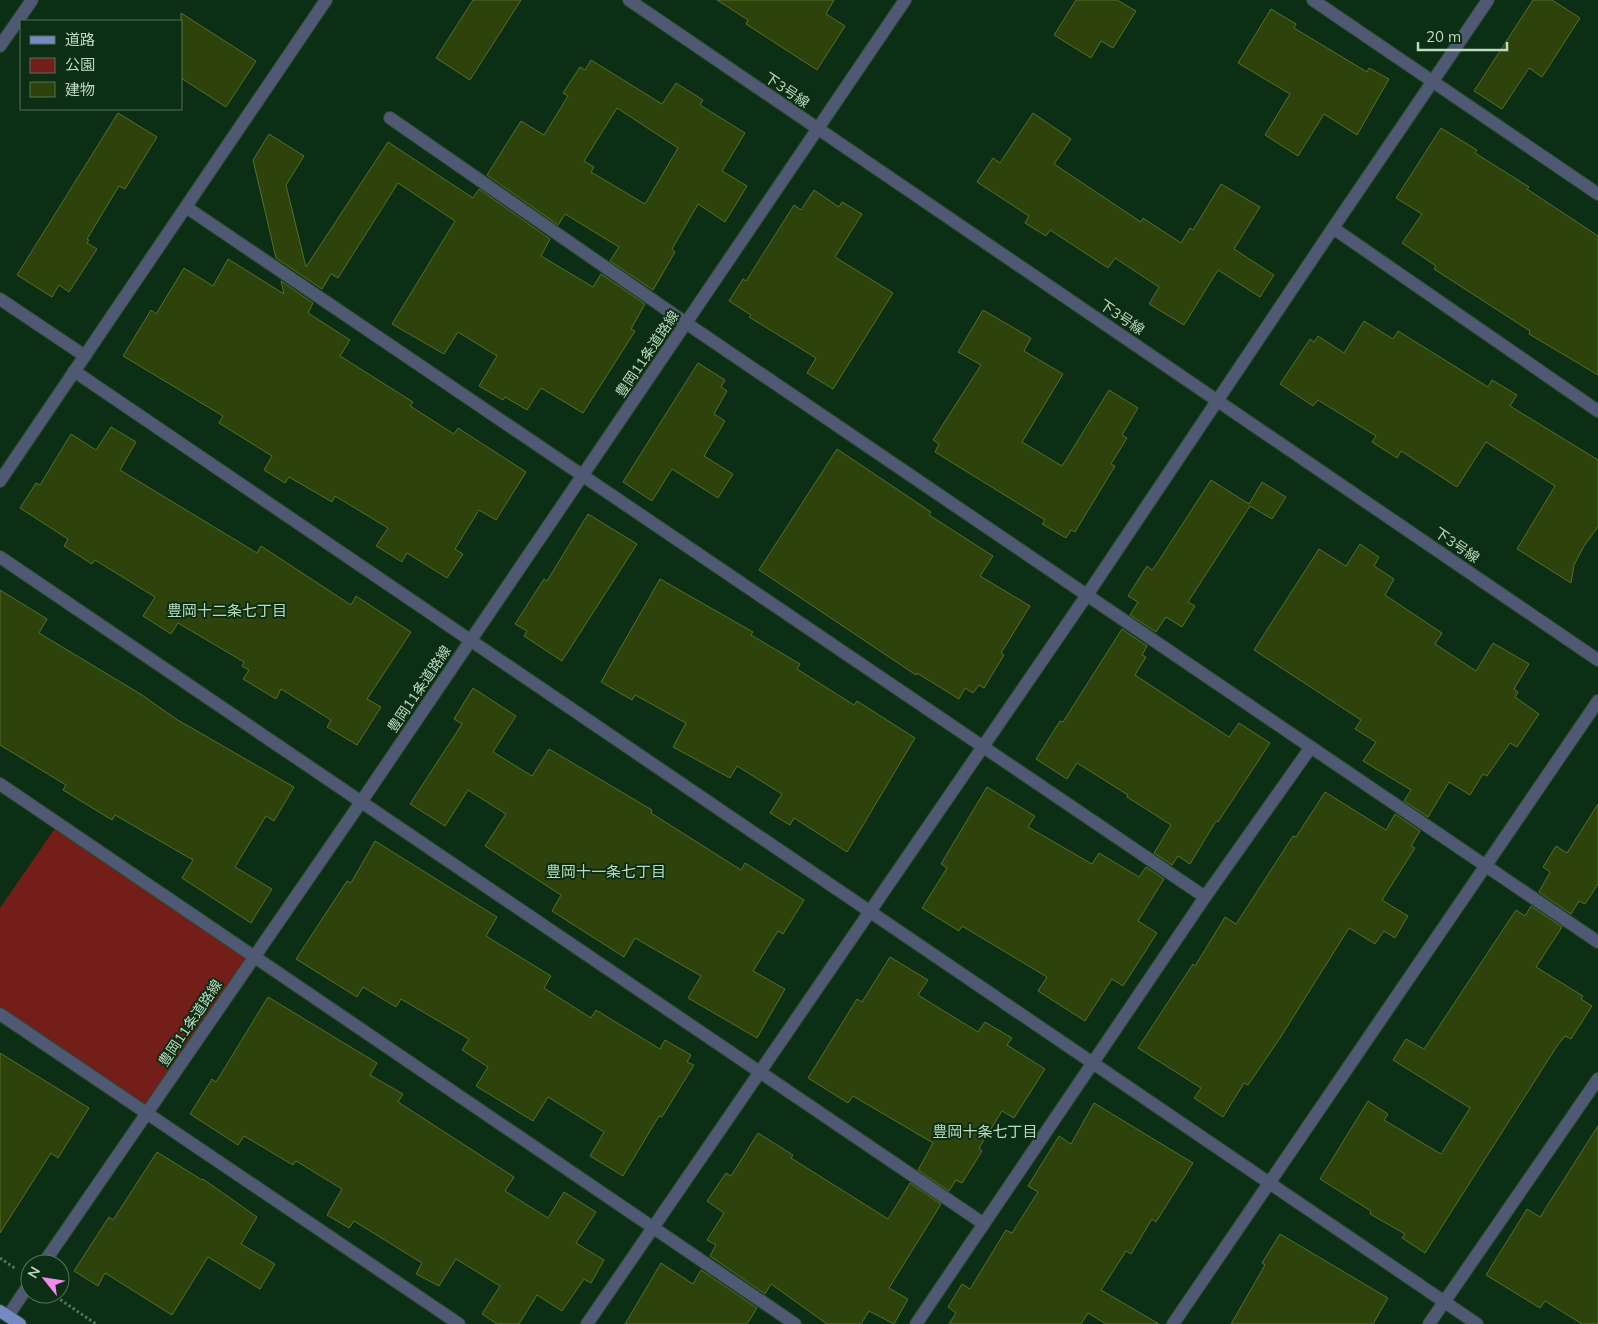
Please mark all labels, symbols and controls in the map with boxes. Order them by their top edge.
legend [20,20,182,110]
scale bar [1418,20,1507,52]
text: 20 m [1426,27,1461,46]
text: 道路 [65,30,95,49]
text: 公園 [65,55,95,74]
street label: 下3号線 [761,68,813,112]
text: 建物 [65,80,95,99]
street label: 下3号線 [1096,295,1148,339]
street label: 豊岡11条道路線 [611,307,683,401]
street label: 下3号線 [1431,523,1483,567]
district label: 豊岡十二条七丁目 [167,601,287,620]
street label: 豊岡11条道路線 [383,642,455,736]
district label: 豊岡十一条七丁目 [546,862,666,881]
street label: 豊岡11条道路線 [154,976,226,1070]
district label: 豊岡十条七丁目 [932,1122,1038,1141]
north arrow [20,1254,70,1304]
text: N [23,1263,44,1282]

